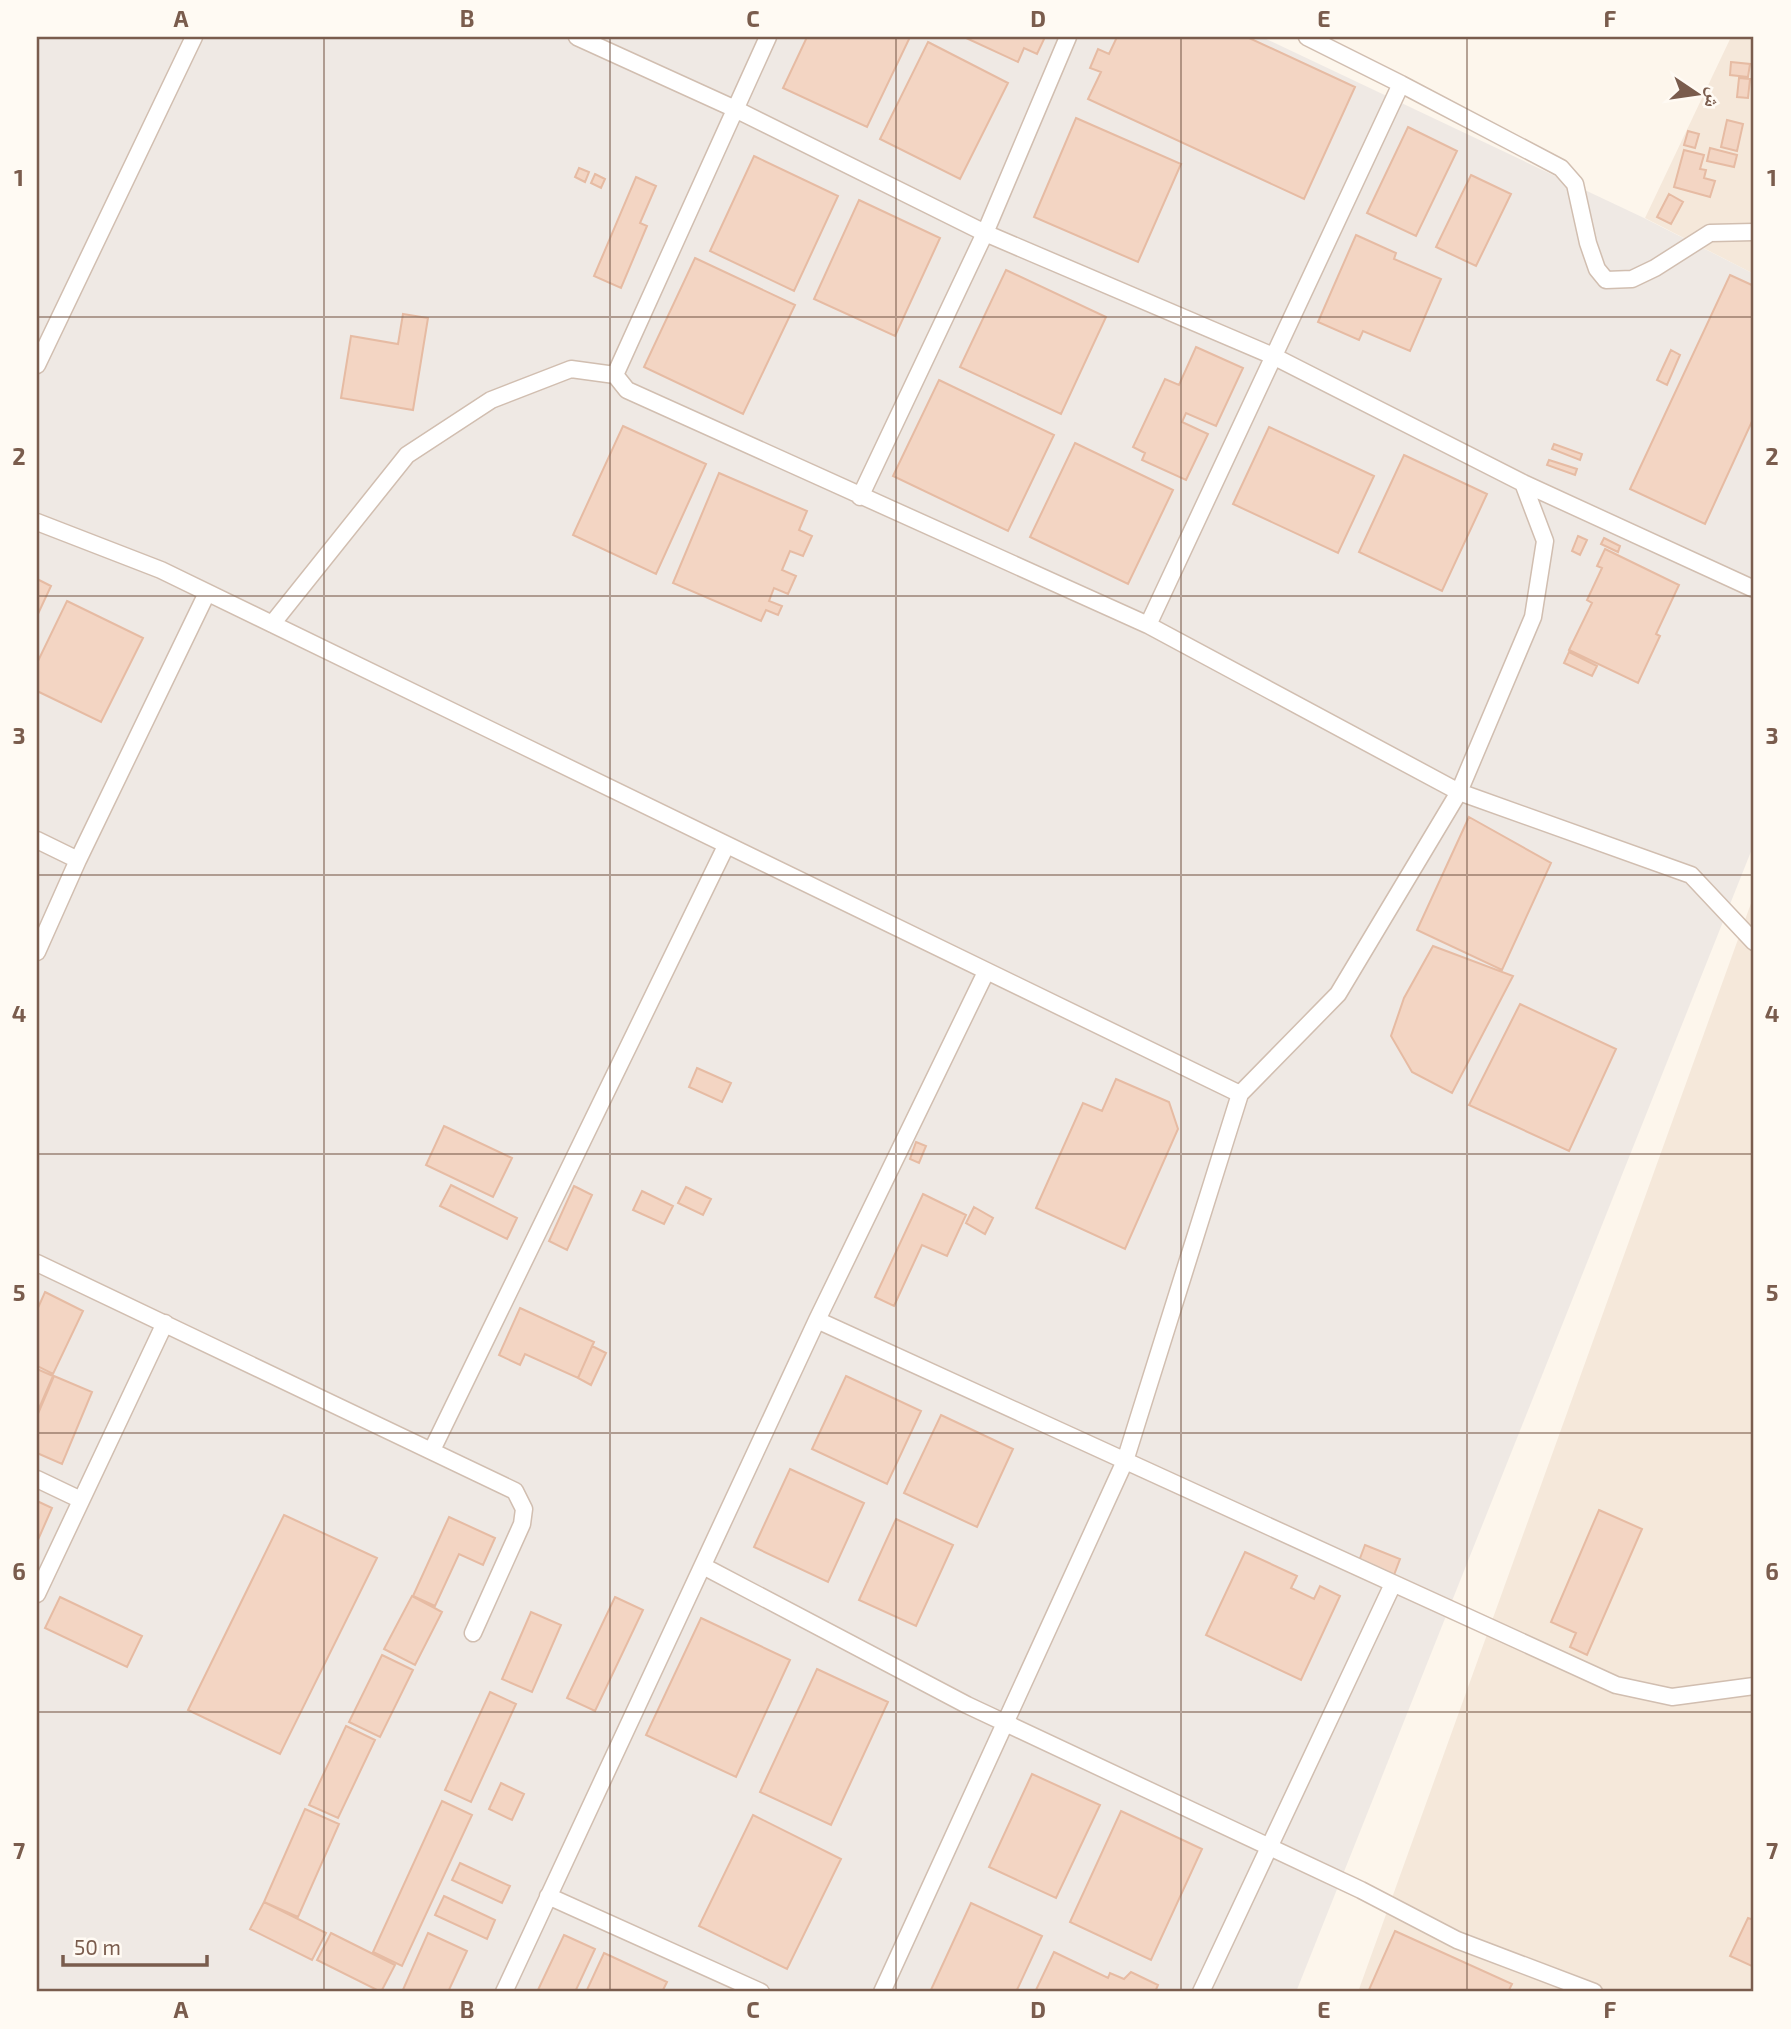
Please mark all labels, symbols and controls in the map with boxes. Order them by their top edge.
text: A [173,4,189,32]
text: B [460,4,474,32]
text: C [746,4,760,32]
text: D [1030,4,1046,32]
text: E [1317,4,1331,32]
text: F [1604,4,1617,32]
north arrow [1662,60,1732,130]
text: ش [1700,85,1728,110]
text: 1 [14,163,24,191]
text: 1 [1767,163,1777,191]
text: 2 [12,442,26,470]
text: 2 [1765,442,1779,470]
text: 3 [12,721,26,749]
text: 3 [1765,721,1779,749]
text: 4 [12,999,26,1027]
text: 4 [1765,999,1779,1027]
text: 5 [13,1278,25,1306]
text: 5 [1766,1278,1778,1306]
text: 6 [12,1557,26,1585]
text: 6 [1765,1557,1779,1585]
text: 7 [13,1836,25,1864]
text: 7 [1766,1836,1778,1864]
scale bar [63,1924,206,1968]
text: 50 m [74,1934,121,1959]
text: A [173,1995,189,2023]
text: B [460,1995,474,2023]
text: C [746,1995,760,2023]
text: D [1030,1995,1046,2023]
text: E [1317,1995,1331,2023]
text: F [1604,1995,1617,2023]

